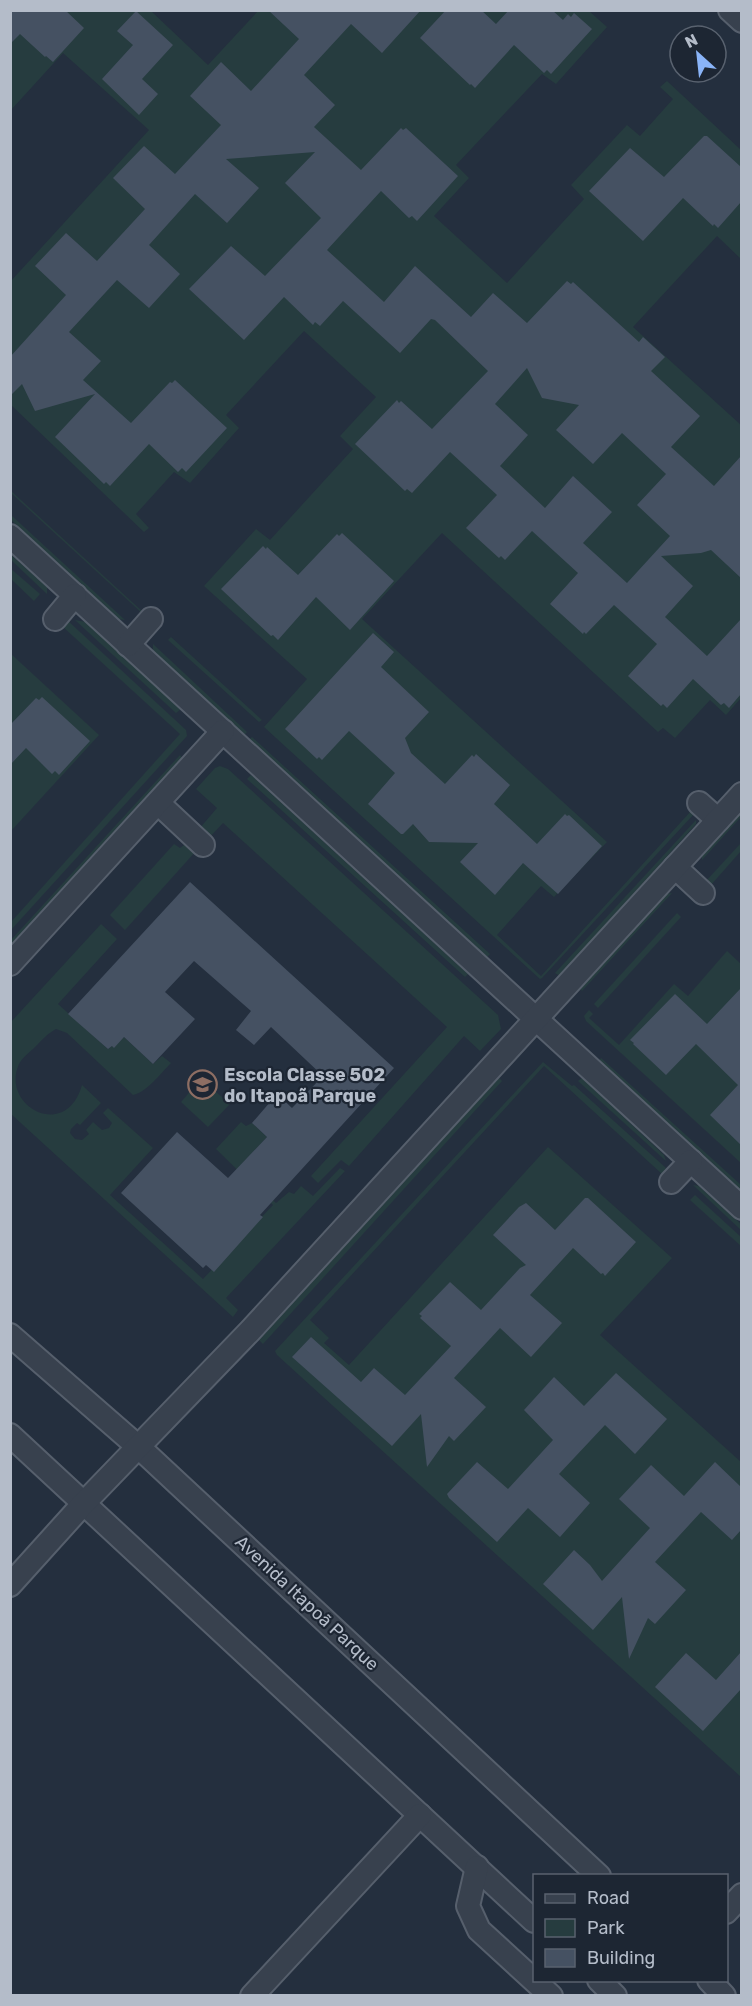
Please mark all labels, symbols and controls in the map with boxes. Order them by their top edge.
north arrow [668,24,728,84]
text: N [682,30,701,52]
place label: Escola Classe 502 do Itapoã Parque [224,1064,385,1107]
school or university icon: Escola Classe 502 do Itapoã Parque [187,1069,219,1101]
street label: Avenida Itapoã Parque [231,1531,383,1675]
legend [533,1874,728,1982]
text: Road [587,1887,630,1909]
text: Park [587,1917,625,1939]
text: Building [587,1947,655,1969]

